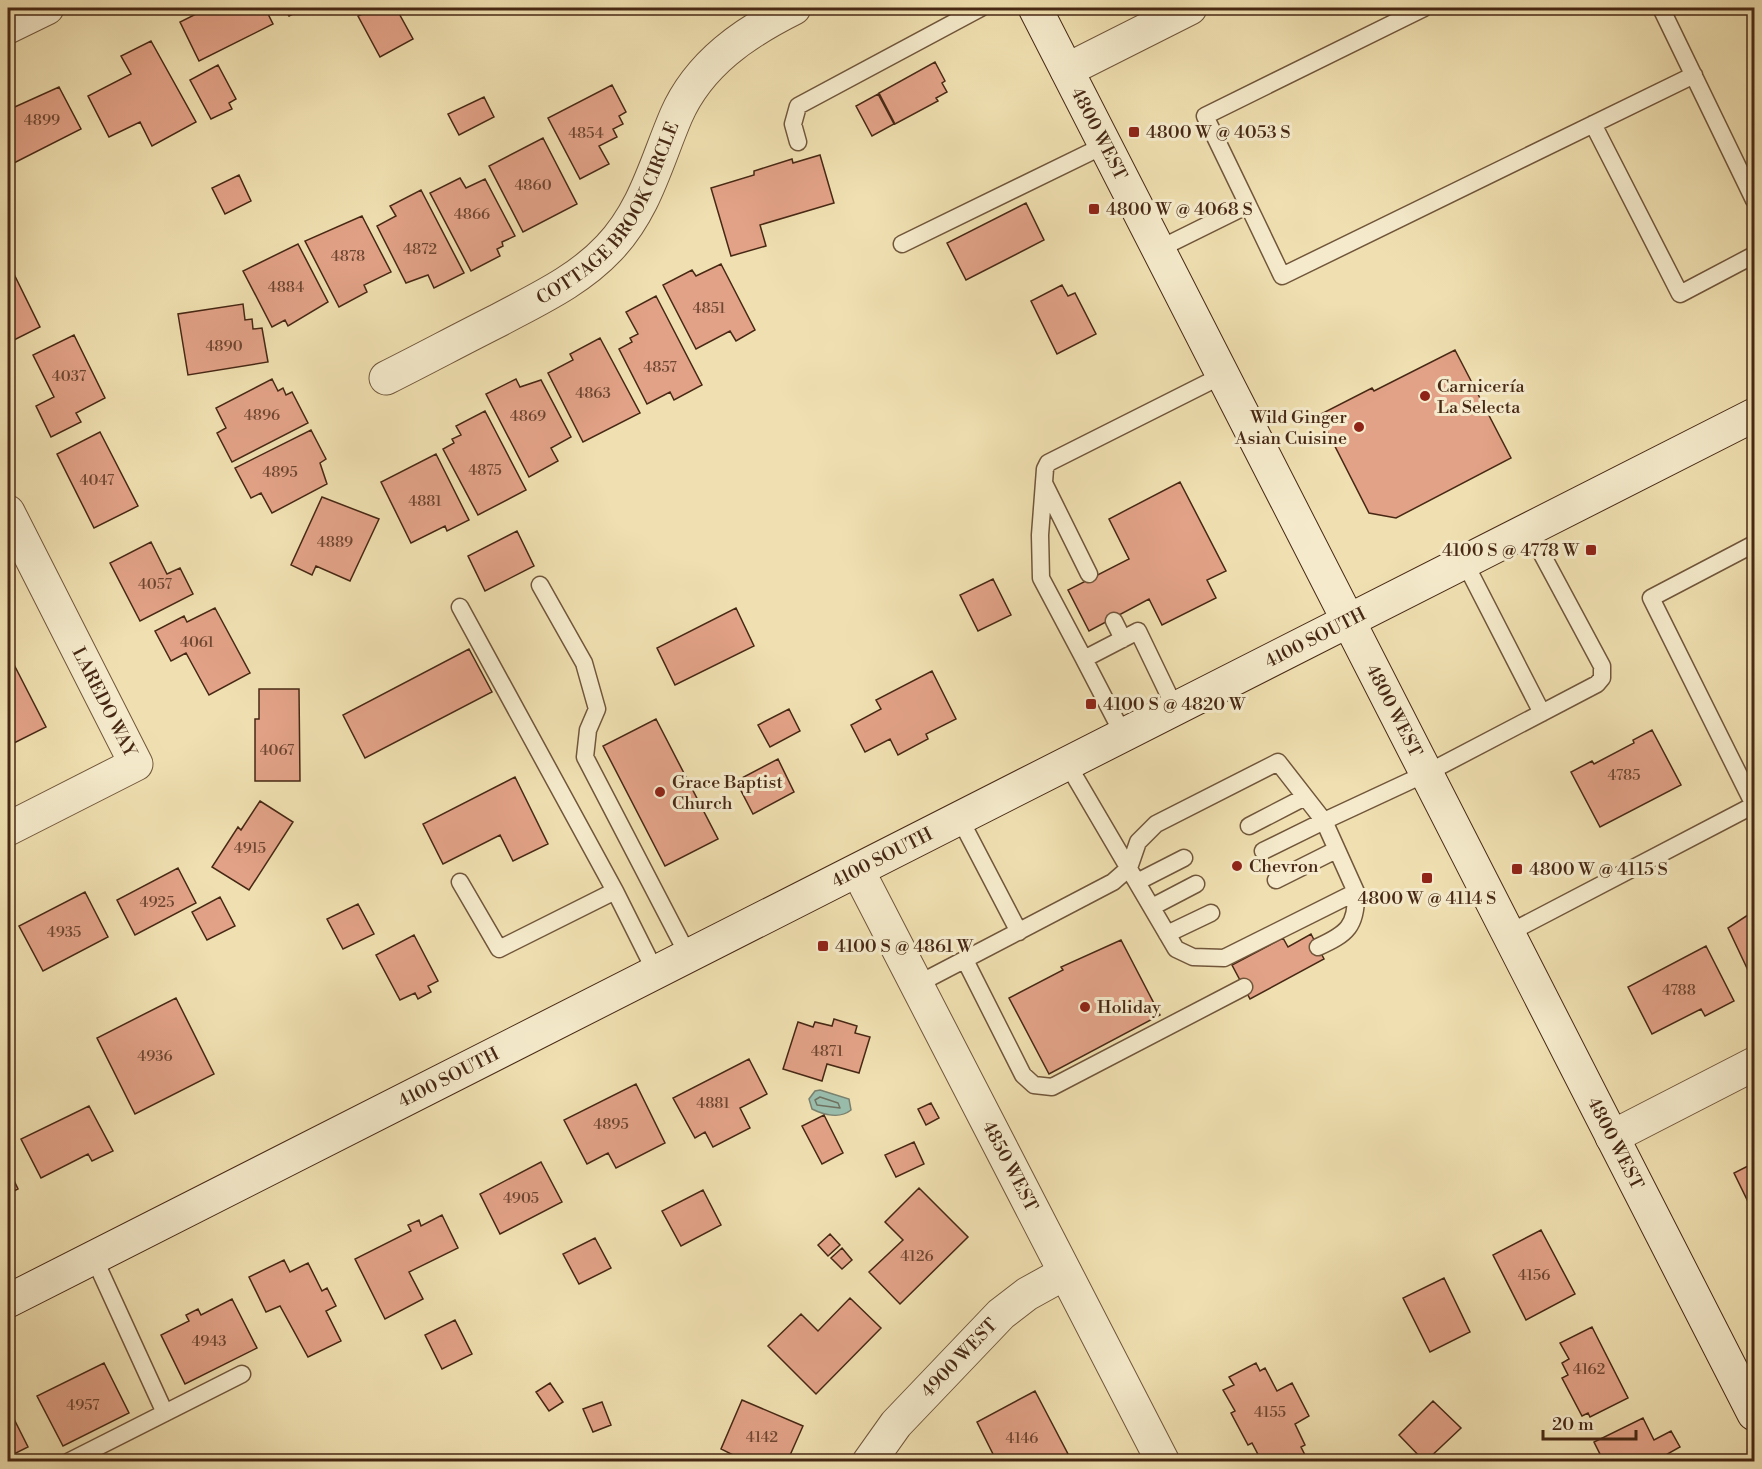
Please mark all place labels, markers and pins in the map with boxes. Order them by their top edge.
place label: 4800 W @ 4053 S [1146,121,1291,144]
marker: 4800 W @ 4053 S [1127,125,1141,139]
place label: 4800 W @ 4068 S [1106,198,1253,221]
marker: 4800 W @ 4068 S [1087,202,1101,216]
place label: Carnicería La Selecta [1437,375,1525,419]
marker: Carnicería La Selecta [1418,389,1432,403]
place label: Wild Ginger Asian Cuisine [1234,406,1347,450]
marker: Wild Ginger Asian Cuisine [1352,420,1366,434]
place label: 4100 S @ 4778 W [1442,539,1580,562]
marker: 4100 S @ 4778 W [1584,543,1598,557]
place label: 4100 S @ 4820 W [1103,693,1246,716]
marker: 4100 S @ 4820 W [1084,697,1098,711]
place label: Grace Baptist Church [672,771,783,815]
marker: Grace Baptist Church [653,785,667,799]
place label: Chevron [1249,855,1319,878]
place label: 4800 W @ 4115 S [1529,858,1668,881]
marker: Chevron [1230,859,1244,873]
marker: 4800 W @ 4115 S [1510,862,1524,876]
marker: 4800 W @ 4114 S [1420,871,1434,885]
place label: 4800 W @ 4114 S [1358,887,1496,910]
place label: 4100 S @ 4861 W [835,935,974,958]
marker: 4100 S @ 4861 W [816,939,830,953]
place label: Holiday [1097,996,1161,1019]
marker: Holiday [1078,1000,1092,1014]

